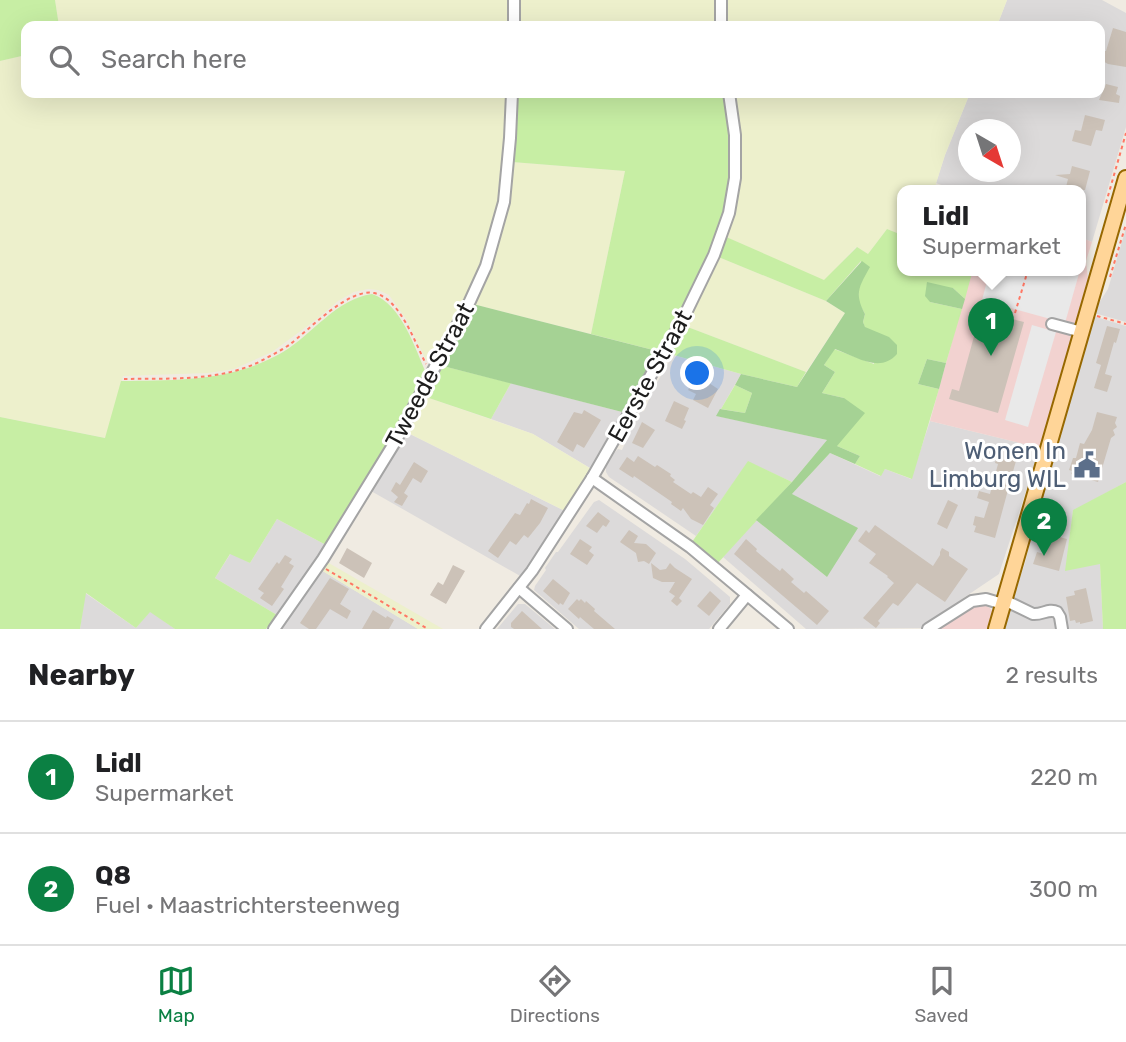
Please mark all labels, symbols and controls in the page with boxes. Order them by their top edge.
search box [21,21,1105,98]
icon: search [45,41,83,79]
text: Search here [101,44,247,75]
north arrow [958,119,1021,182]
popup [897,185,1086,276]
text: Lidl [922,201,969,232]
text: Supermarket [922,232,1061,260]
street label: Tweede Straat [380,298,480,452]
pin: 1 [968,298,1014,356]
street label: Eerste Straat [602,305,698,447]
your location [680,356,714,390]
place label: Wonen In Limburg WIL [929,437,1066,493]
public building icon: Wonen In Limburg WIL [1072,450,1102,480]
pin: 2 [1021,498,1067,556]
text: Nearby [28,657,135,693]
text: 2 results [1006,661,1098,689]
text: Lidl [95,748,142,779]
text: 1 [45,763,57,791]
text: 220 m [1030,763,1098,791]
text: Supermarket [95,779,233,807]
text: Q8 [95,860,131,891]
text: 2 [44,875,58,903]
text: 300 m [1029,875,1098,903]
text: Fuel · Maastrichtersteenweg [95,891,400,919]
tab: Map [157,962,195,1027]
tab: Directions [510,962,600,1027]
tab: Saved [914,962,969,1027]

